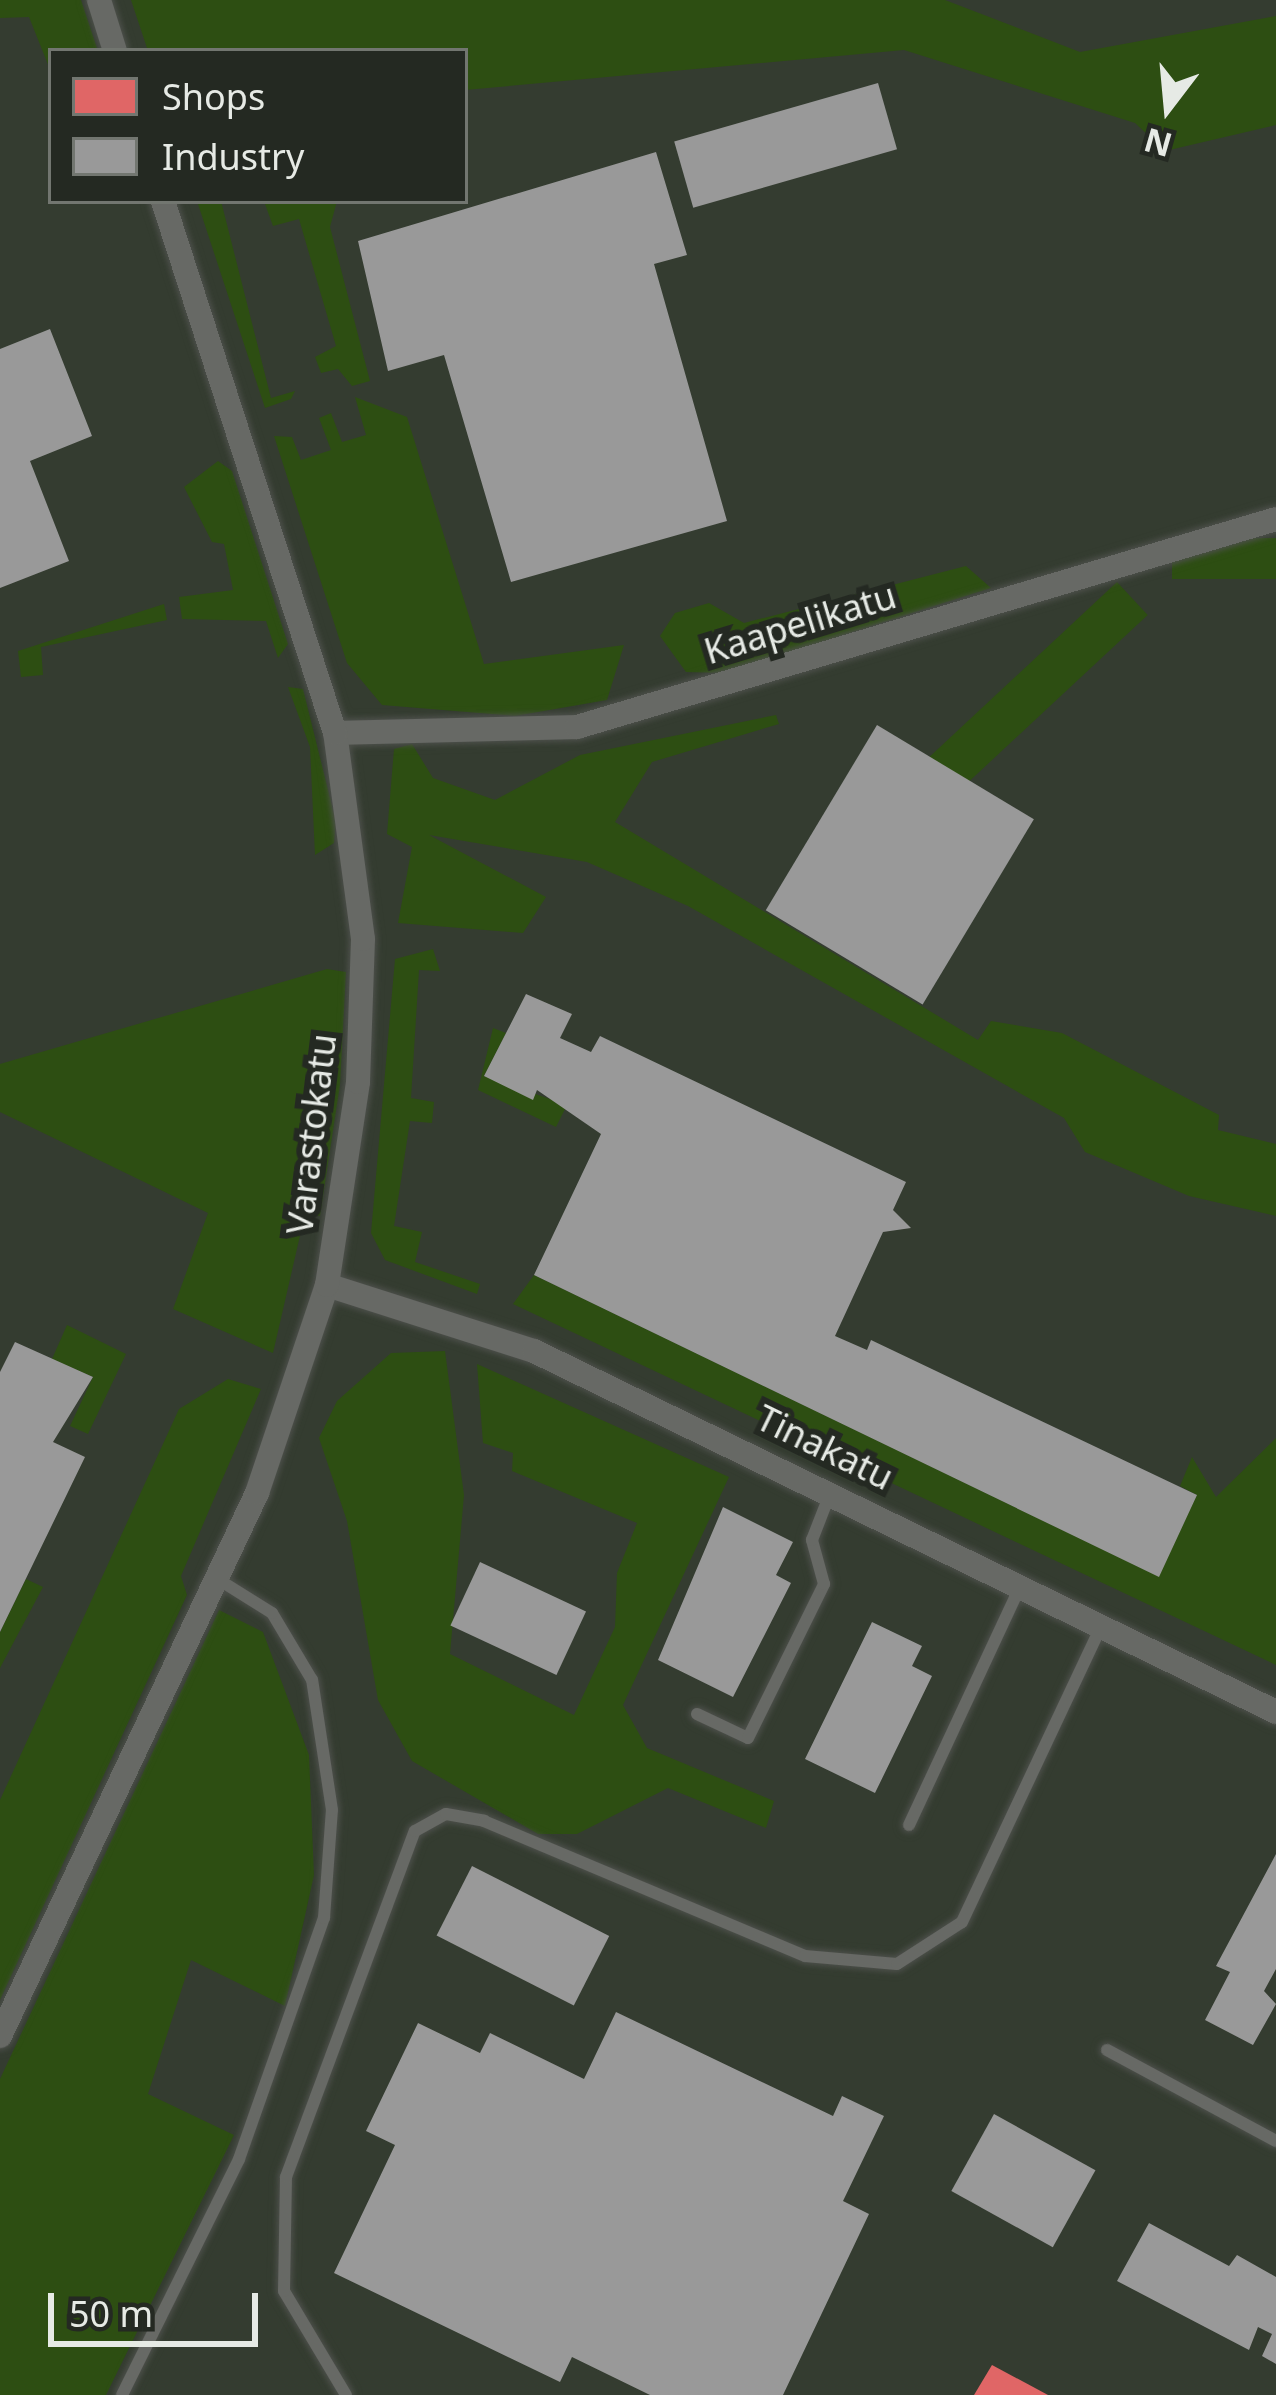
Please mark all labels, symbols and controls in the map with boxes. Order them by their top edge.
legend [48,48,468,204]
north arrow [1108,48,1228,168]
text: Shops [162,72,265,121]
text: N [1139,118,1177,168]
text: Industry [162,132,304,181]
street label: Kaapelikatu [699,573,901,673]
street label: Varastokatu [277,1031,345,1237]
street label: Tinakatu [750,1395,900,1499]
scale bar [54,2269,264,2343]
text: 50 m [69,2289,153,2338]

